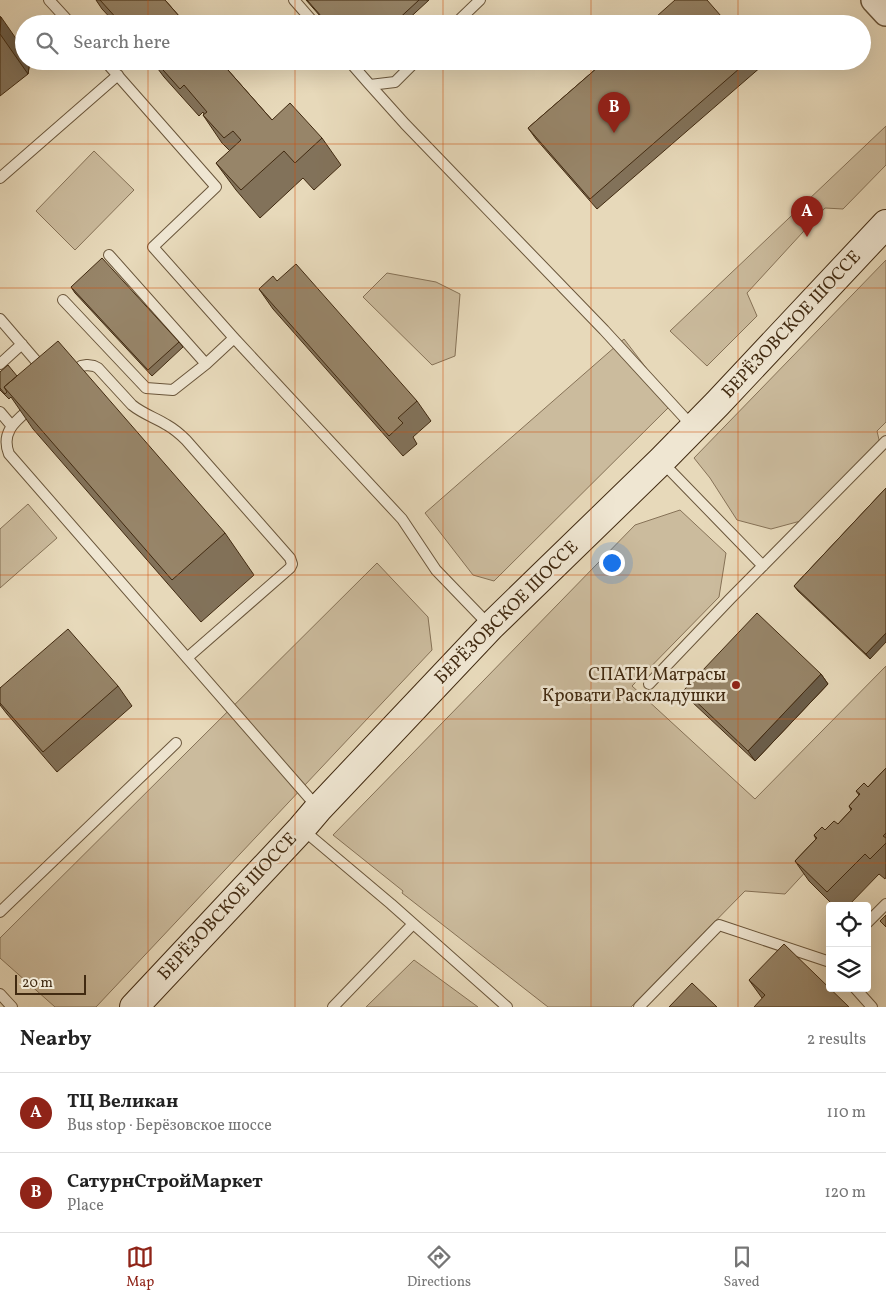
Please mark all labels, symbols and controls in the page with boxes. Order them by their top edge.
search box [15,15,871,70]
icon: search [33,29,61,57]
text: Search here [73,30,170,56]
pin: B [598,92,630,133]
pin: A [791,196,823,237]
street label: БЕРЁЗОВСКОЕ ШОССЕ [717,245,867,405]
street label: БЕРЁЗОВСКОЕ ШОССЕ [430,535,585,690]
your location [599,550,625,576]
place label: СПАТИ Матрасы Кровати Раскладушки [542,663,726,709]
marker: СПАТИ Матрасы Кровати Раскладушки [730,679,742,691]
street label: БЕРЁЗОВСКОЕ ШОССЕ [153,827,303,987]
map controls [826,902,871,992]
button: locate [826,902,871,947]
button: layers [826,947,871,992]
scale bar [15,972,86,995]
text: 20 m [22,974,53,993]
text: Nearby [20,1025,91,1054]
text: 2 results [807,1029,866,1051]
text: ТЦ Великан [67,1089,178,1115]
text: A [30,1102,42,1124]
text: 110 m [827,1102,866,1124]
text: Bus stop · Берёзовское шоссе [67,1115,272,1137]
text: СатурнСтройМаркет [67,1169,263,1195]
text: B [31,1182,41,1204]
text: 120 m [824,1182,866,1204]
text: Place [67,1195,104,1217]
tab: Map [126,1243,154,1292]
tab: Directions [407,1243,471,1292]
tab: Saved [724,1243,760,1292]

